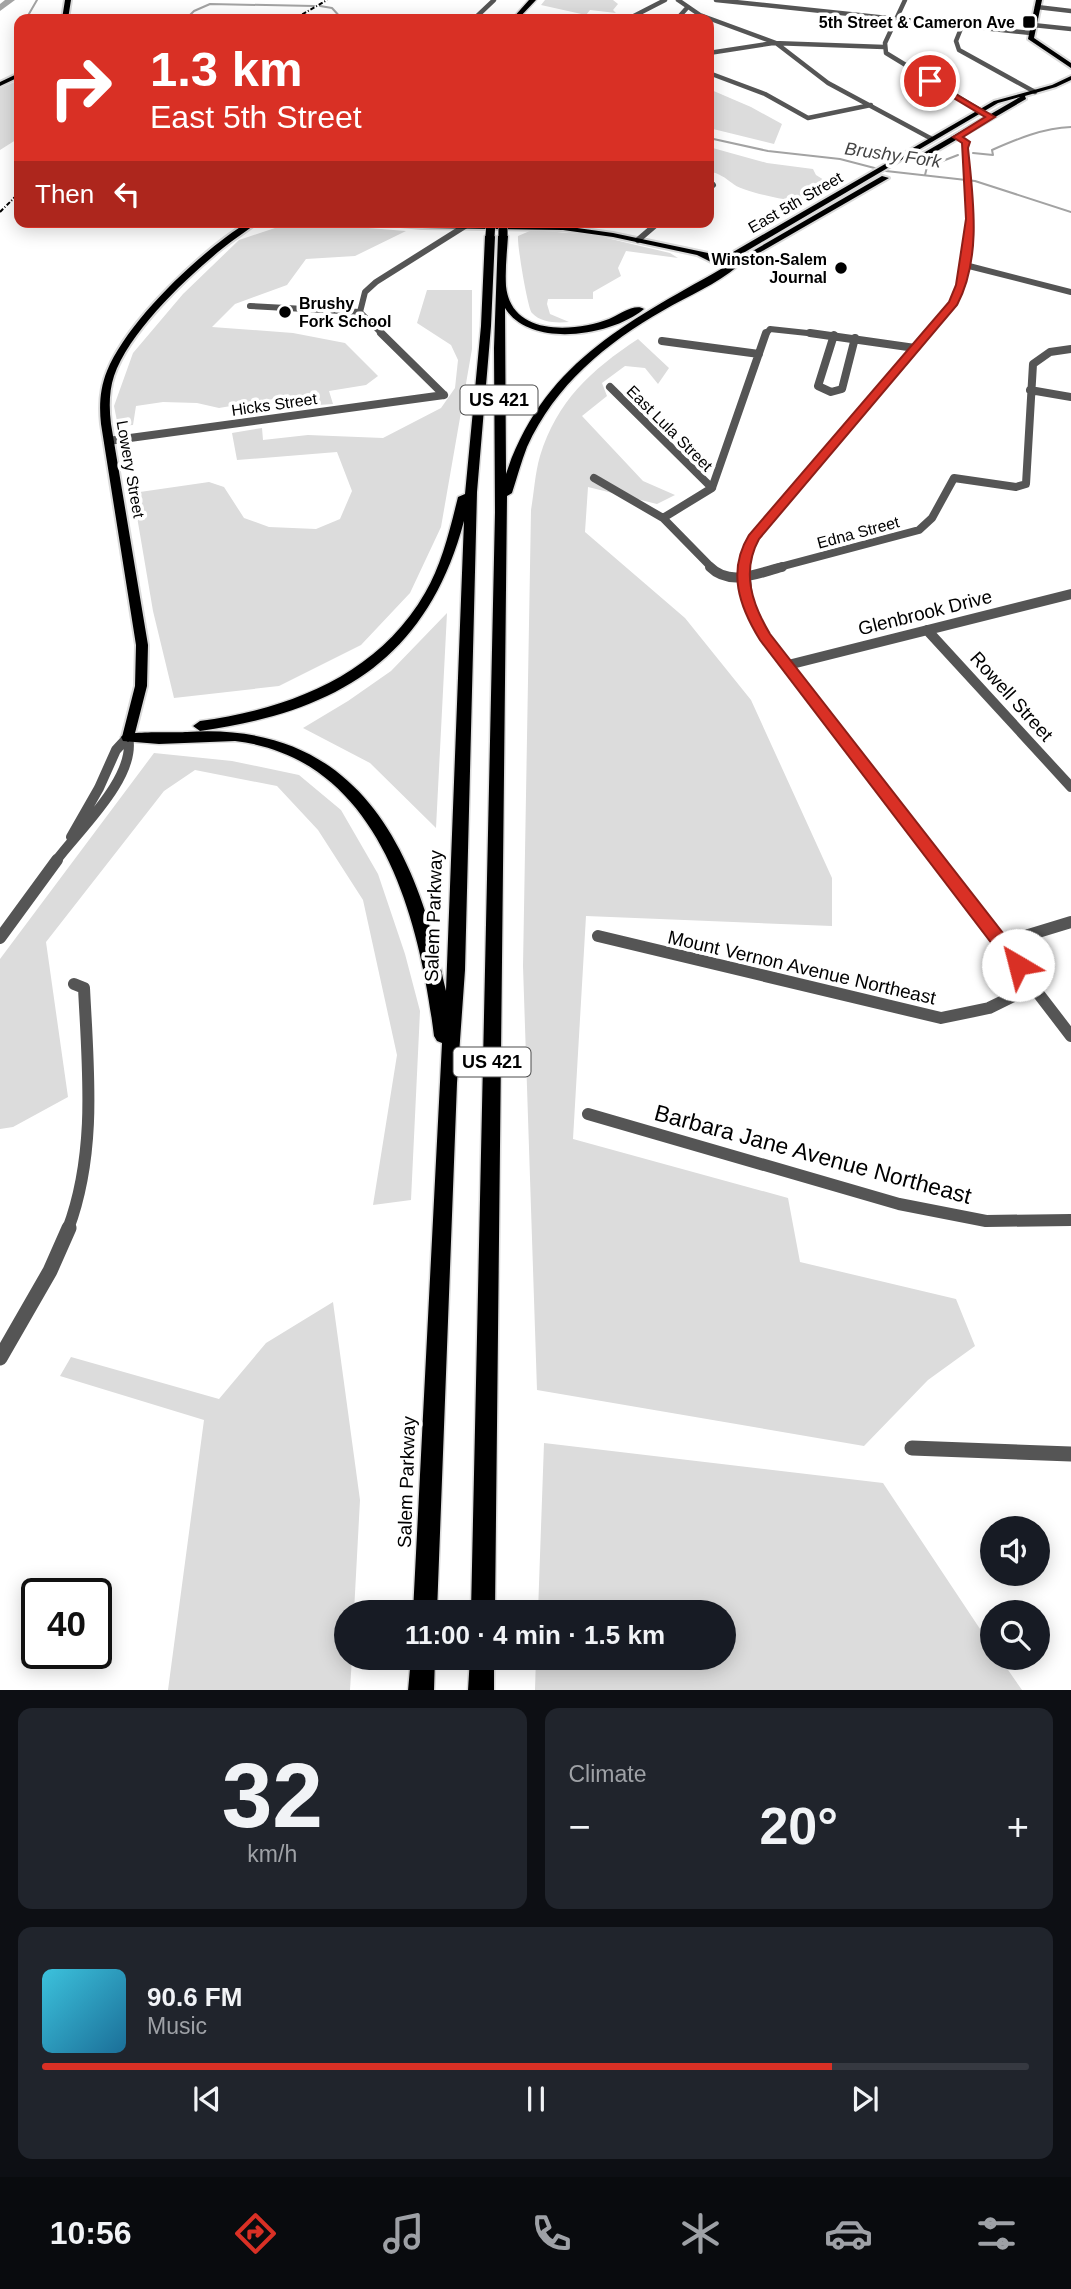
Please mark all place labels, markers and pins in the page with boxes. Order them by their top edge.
place label: 5th Street & Cameron Ave [819,14,1015,31]
marker: 5th Street & Cameron Ave [1021,14,1037,30]
pin [900,51,960,111]
place label: Winston-Salem Journal [712,251,827,286]
marker: Winston-Salem Journal [833,260,849,276]
place label: Brushy Fork School [299,295,391,330]
marker: Brushy Fork School [277,304,293,320]

